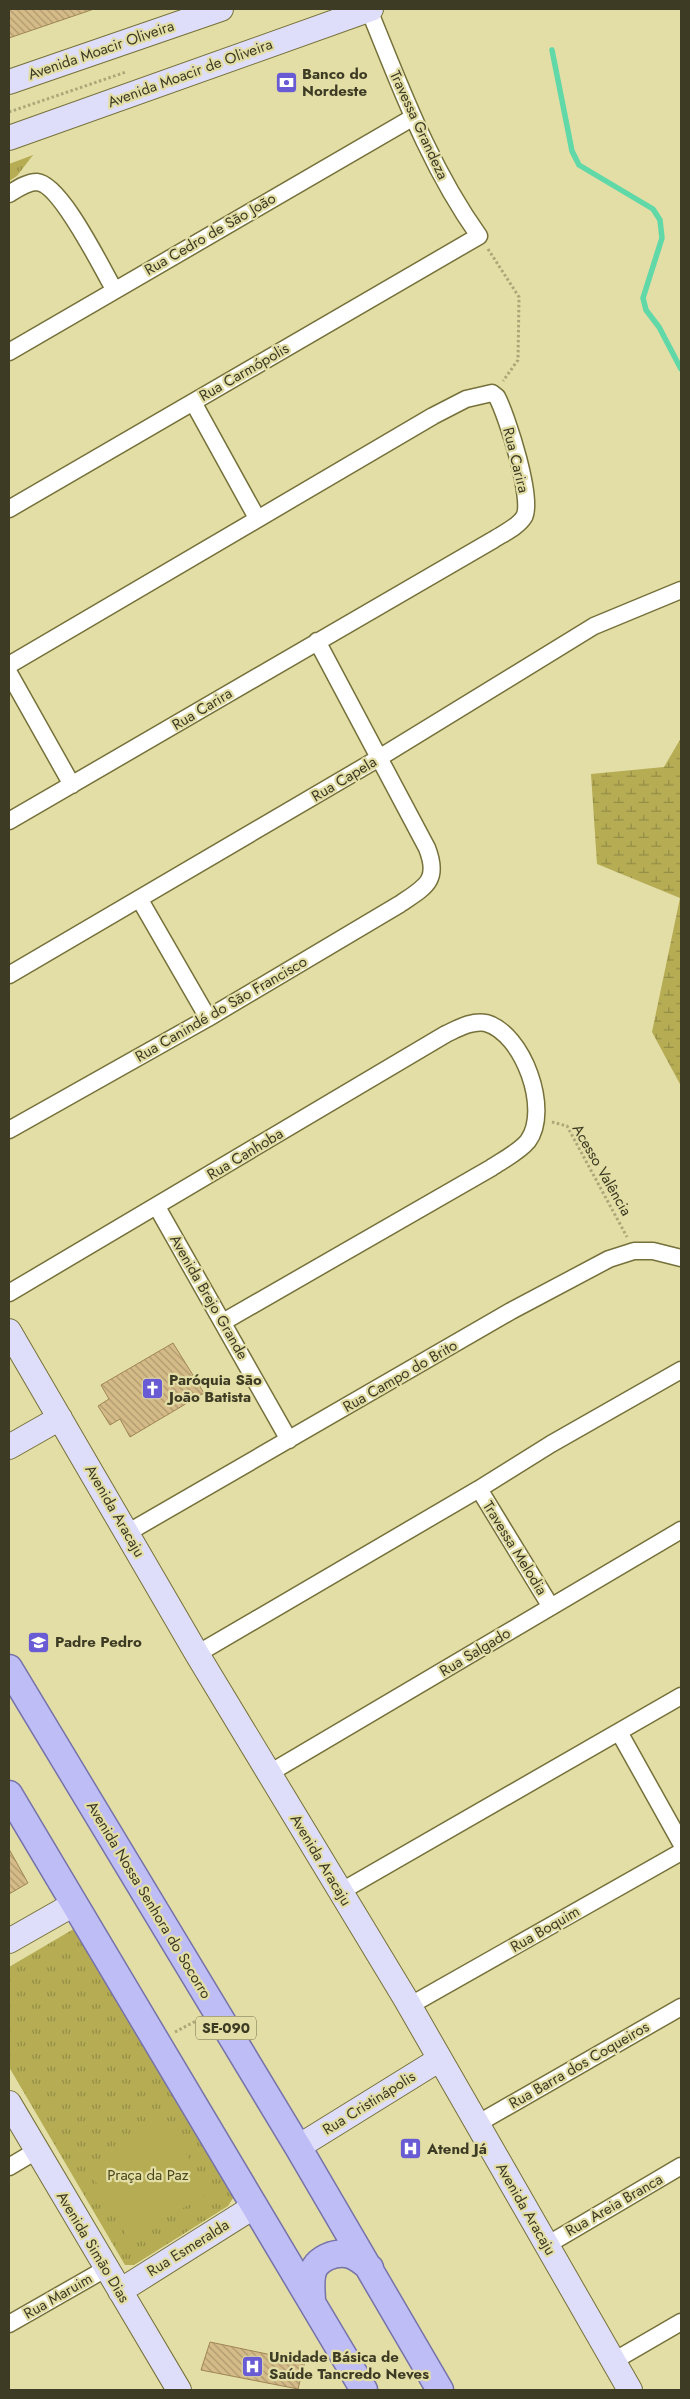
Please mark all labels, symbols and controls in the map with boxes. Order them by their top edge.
street label: Avenida Moacir Oliveira [25,15,177,85]
street label: Avenida Moacir de Oliveira [105,33,275,113]
place label: Banco do Nordeste [302,63,368,102]
street label: Travessa Grandeza [384,67,454,183]
bank icon: Banco do Nordeste [274,71,298,95]
street label: Rua Cedro de São João [140,187,280,281]
street label: Rua Carmópolis [195,337,293,407]
street label: Rua Carira [497,425,535,495]
street label: Rua Carira [168,682,236,736]
street label: Rua Capela [307,751,381,807]
street label: Rua Canindé do São Francisco [131,951,311,1067]
street label: Acesso Valência [567,1120,637,1220]
street label: Rua Canhoba [203,1123,287,1185]
street label: Avenida Brejo Grande [164,1230,254,1364]
street label: Rua Campo do Brito [339,1334,461,1418]
place label: Paróquia São João Batista [166,1369,262,1408]
church icon: Paróquia São João Batista [141,1377,165,1401]
street label: Avenida Aracaju [80,1461,150,1561]
street label: Travessa Melodia [477,1497,553,1599]
street label: Rua Salgado [435,1622,515,1682]
school or university icon: Padre Pedro [27,1630,51,1654]
place label: Padre Pedro [55,1631,142,1653]
street label: Avenida Nossa Senhora do Socorro [81,1797,217,2003]
street label: Avenida Aracaju [285,1810,357,1910]
street label: Rua Boquim [506,1900,584,1958]
road number: SE-090 [196,2016,256,2040]
street label: Rua Barra dos Coqueiros [505,2016,653,2114]
street label: Rua Cristinápolis [318,2066,420,2140]
hospital icon: Atend Já [399,2137,423,2161]
place label: Atend Já [426,2138,487,2160]
street label: Avenida Aracaju [491,2159,561,2259]
park label: Praça da Paz [107,2164,189,2186]
street label: Rua Areia Branca [561,2168,667,2242]
street label: Avenida Simão Dias [51,2187,135,2307]
street label: Rua Esmeralda [143,2214,233,2282]
street label: Rua Maruim [20,2267,96,2325]
place label: Unidade Básica de Saúde Tancredo Neves [269,2346,429,2385]
hospital icon: Unidade Básica de Saúde Tancredo Neves [241,2354,265,2378]

